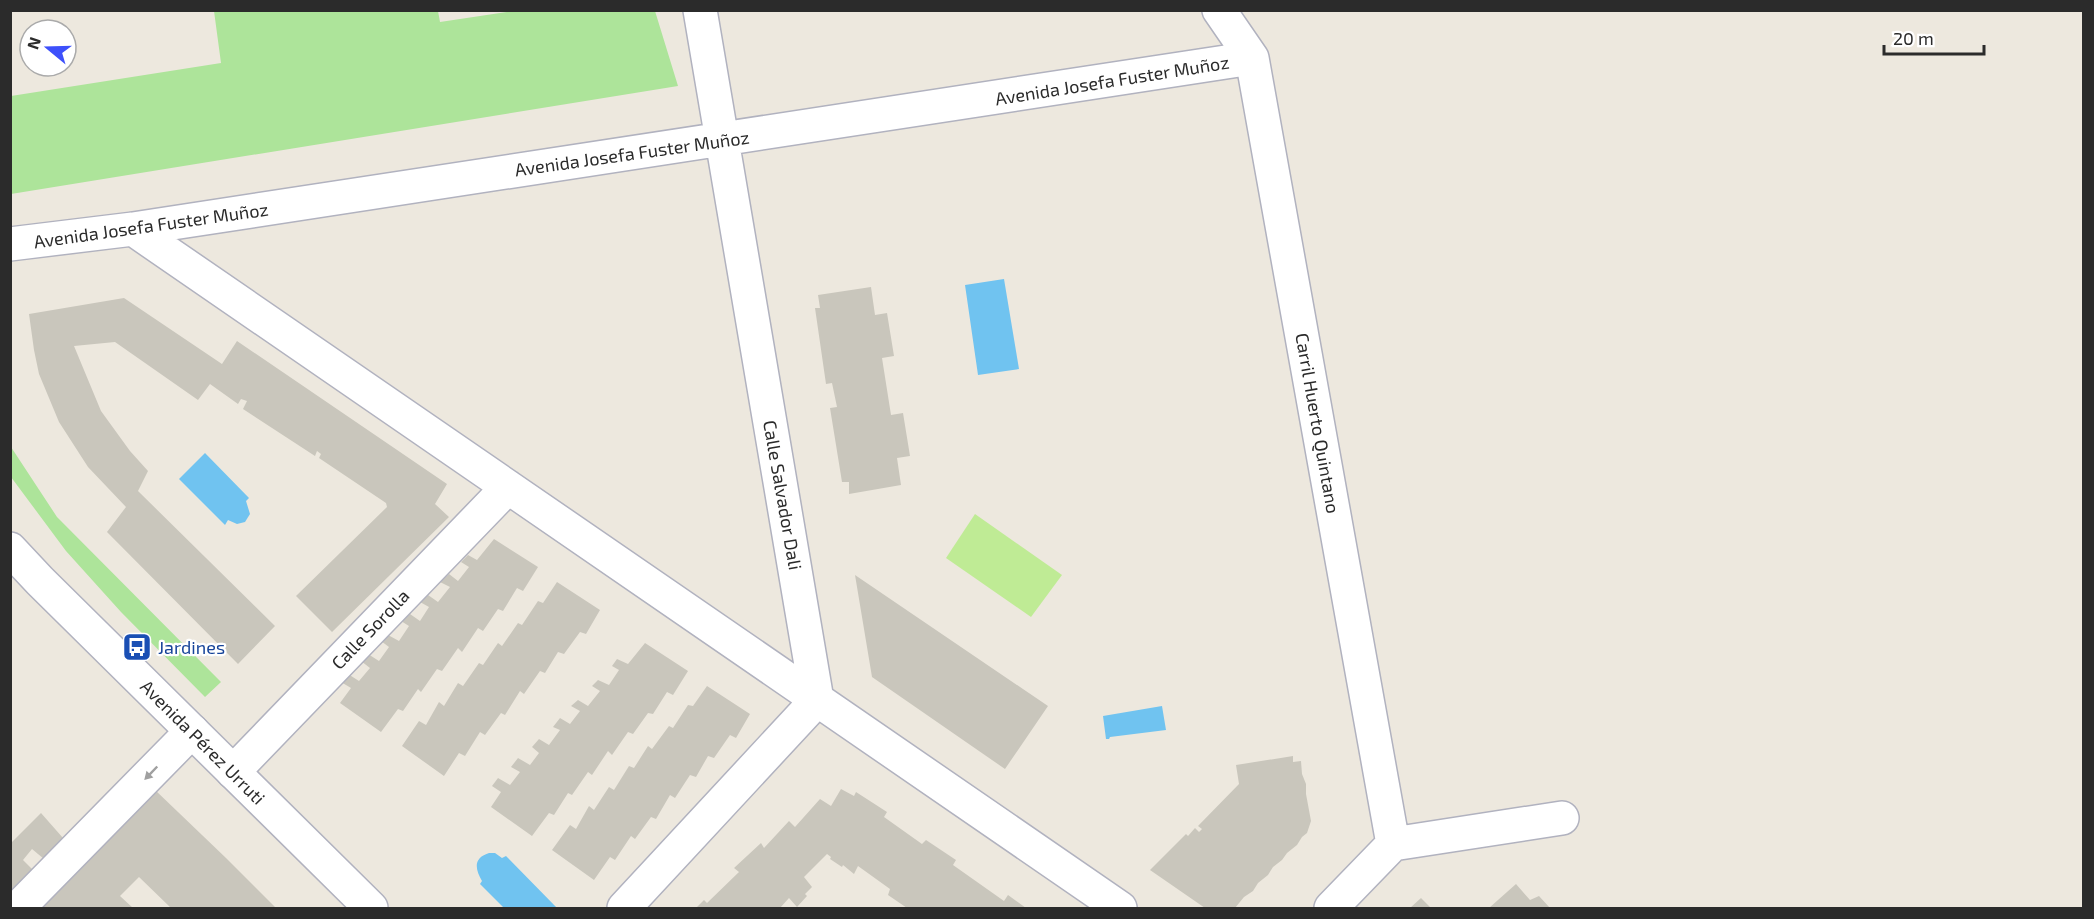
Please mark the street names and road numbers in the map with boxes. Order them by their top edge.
street label: Avenida Josefa Fuster Muñoz [993,51,1231,109]
street label: Avenida Josefa Fuster Muñoz [513,126,751,180]
street label: Avenida Josefa Fuster Muñoz [32,198,270,252]
street label: Carril Huerto Quintano [1291,331,1345,515]
street label: Calle Salvador Dali [759,418,807,572]
street label: Calle Sorolla [326,584,414,674]
street label: Avenida Pérez Urruti [136,675,270,809]

